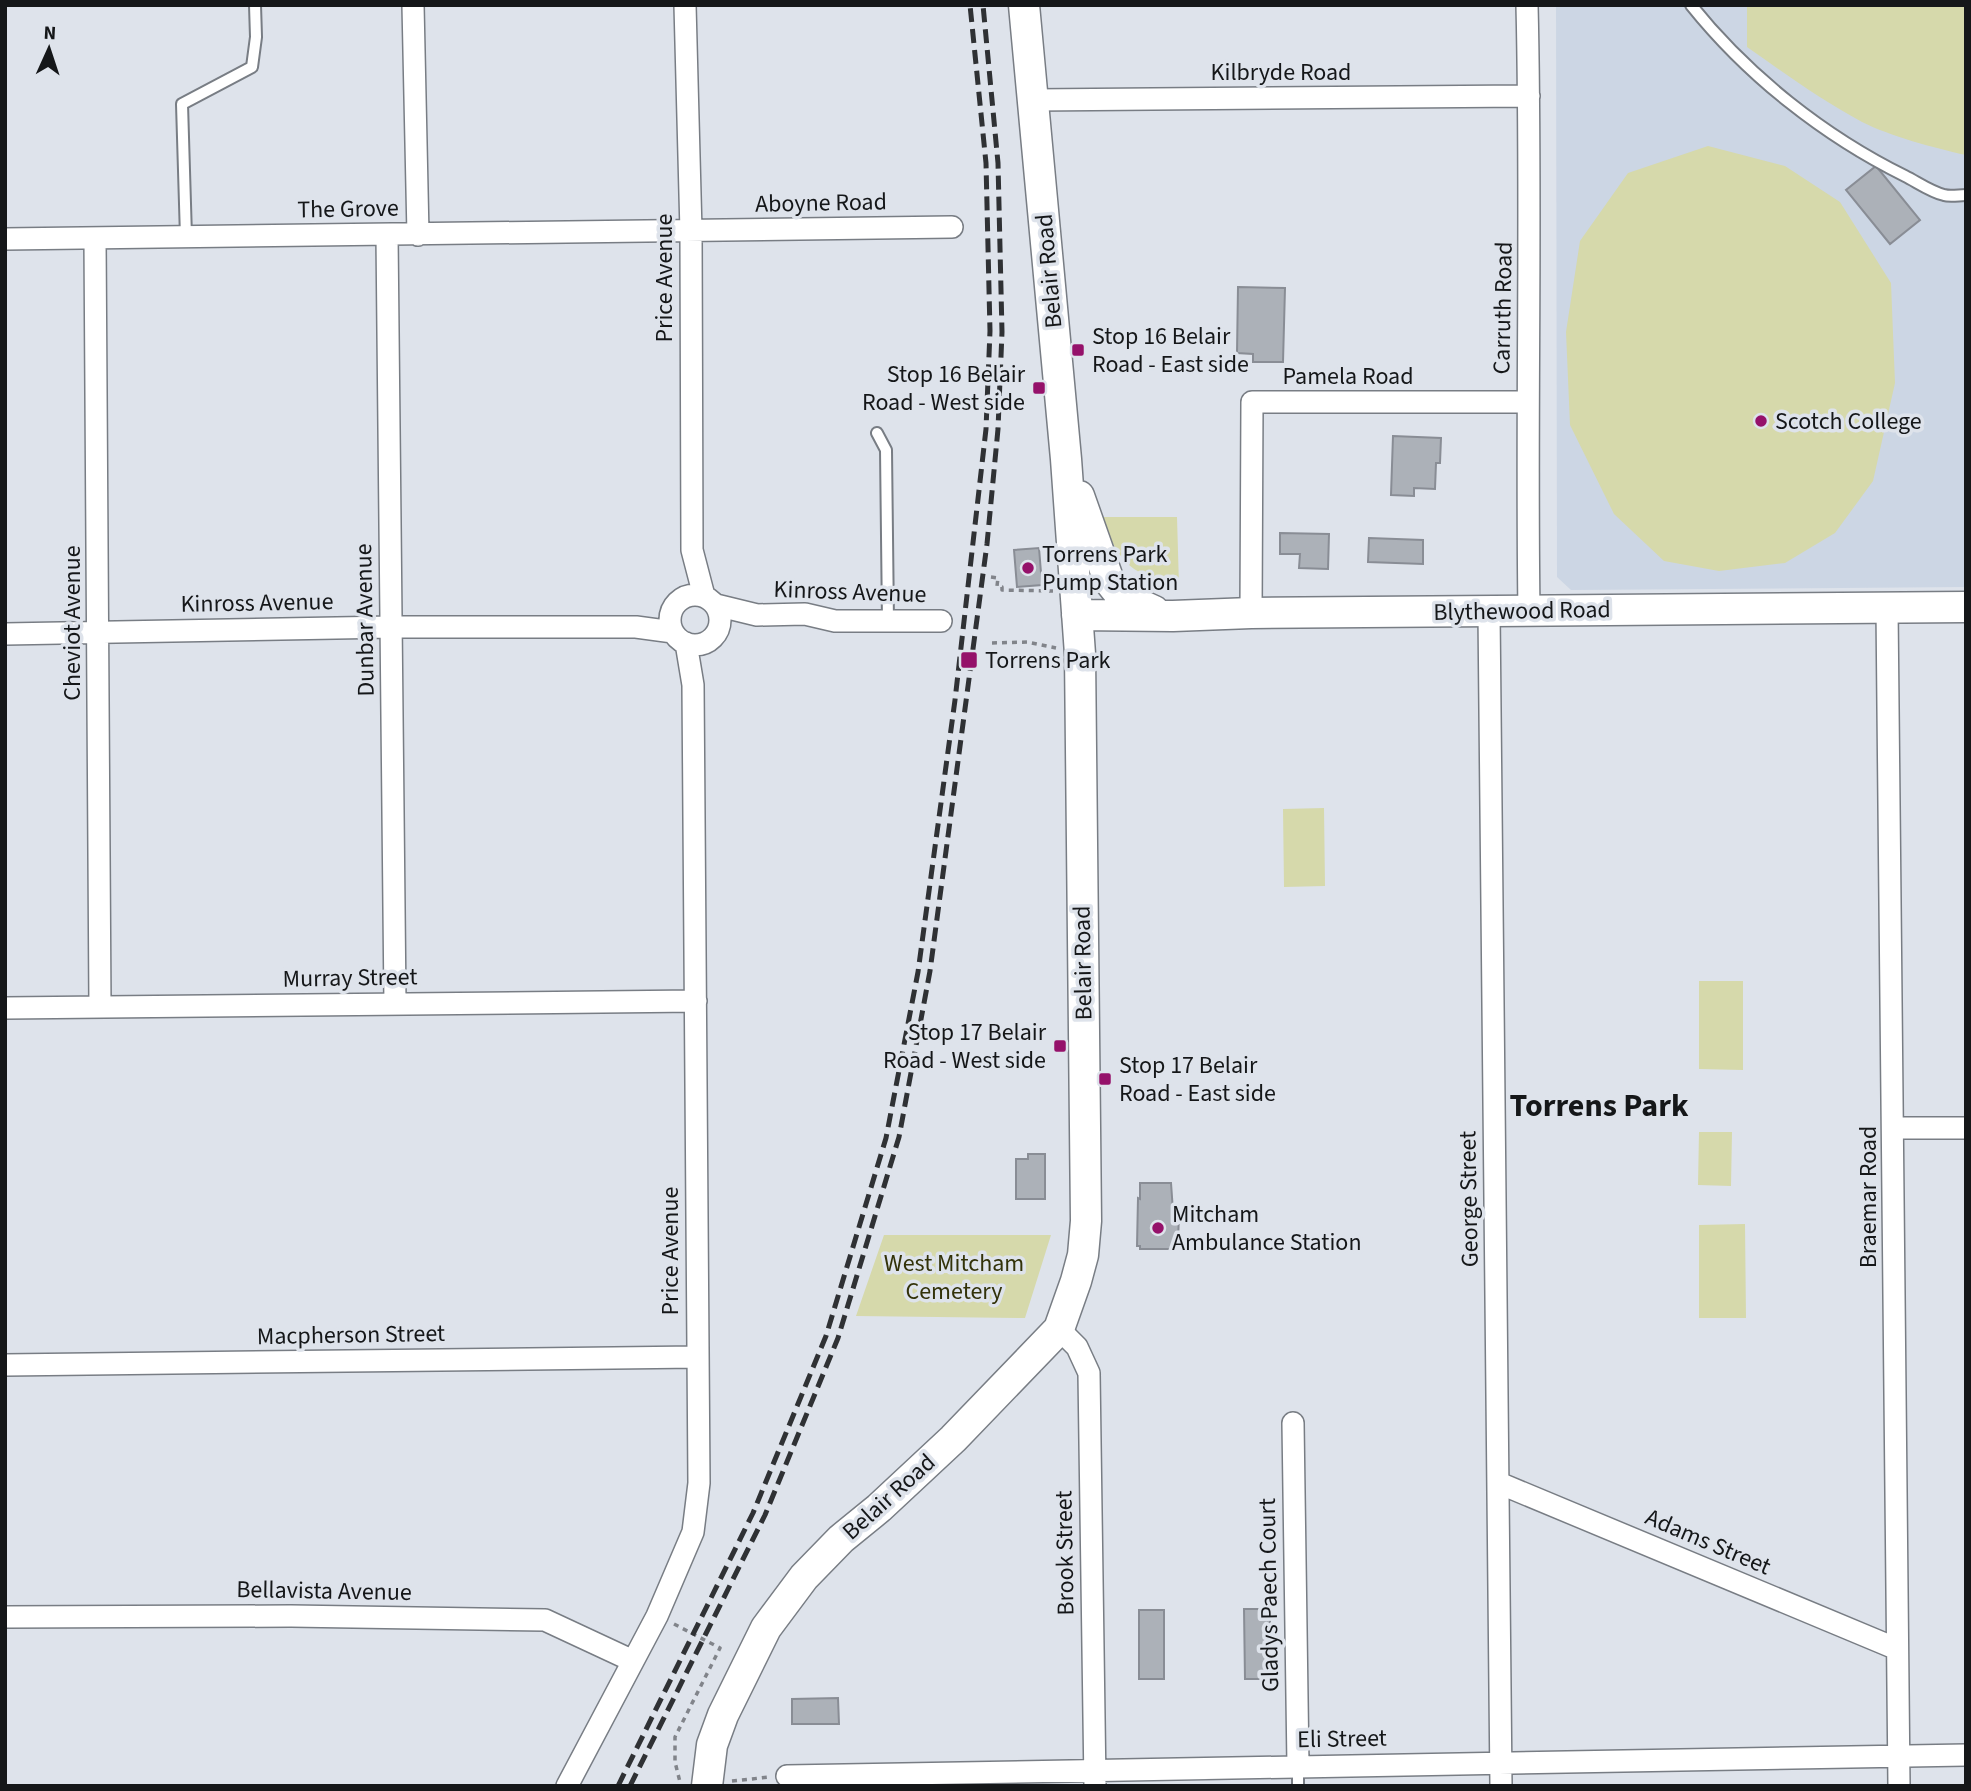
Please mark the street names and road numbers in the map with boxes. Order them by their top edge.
street label: Kilbryde Road [1211,55,1351,90]
street label: Aboyne Road [755,184,887,222]
street label: The Grove [297,191,399,227]
street label: Belair Road [1027,212,1071,330]
street label: Price Avenue [647,214,682,342]
street label: Carruth Road [1484,241,1522,375]
street label: Pamela Road [1283,359,1413,394]
street label: Dunbar Avenue [346,543,384,697]
street label: Cheviot Avenue [55,545,90,701]
street label: Kinross Avenue [773,572,927,612]
street label: Kinross Avenue [180,584,334,622]
street label: Blythewood Road [1433,592,1611,630]
street label: Belair Road [1065,905,1101,1021]
street label: Murray Street [282,959,418,997]
street label: Braemar Road [1851,1126,1886,1268]
street label: George Street [1450,1130,1488,1268]
street label: Price Avenue [653,1187,688,1315]
street label: Macpherson Street [257,1316,445,1354]
street label: Belair Road [835,1446,943,1548]
street label: Brook Street [1046,1490,1084,1616]
street label: Gladys Paech Court [1250,1498,1288,1692]
street label: Adams Street [1640,1500,1776,1584]
street label: Bellavista Avenue [236,1572,412,1610]
street label: Eli Street [1297,1721,1387,1757]

